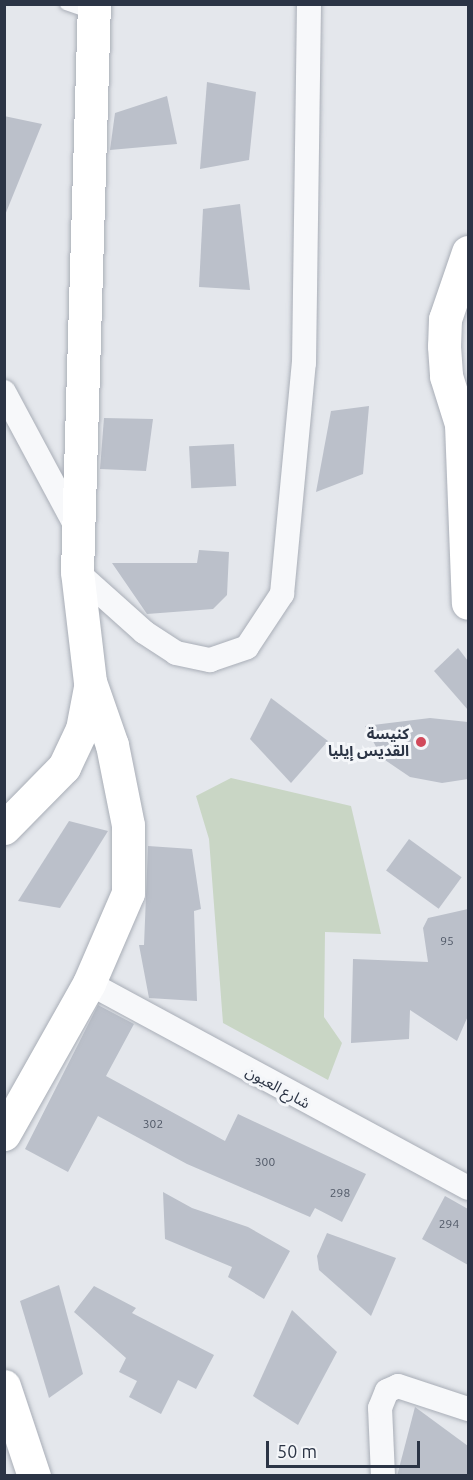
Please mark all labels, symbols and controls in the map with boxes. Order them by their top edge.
place label: كنيسة القديس إيليا [328,724,409,759]
marker: كنيسة القديس إيليا [414,735,428,749]
house number: 95 [440,934,454,948]
street label: شارع العيون [243,1062,313,1112]
house number: 302 [143,1117,163,1131]
house number: 300 [255,1155,275,1169]
house number: 298 [330,1186,350,1200]
house number: 294 [439,1217,459,1231]
scale bar [269,1429,424,1467]
text: 50 m [277,1441,317,1461]

